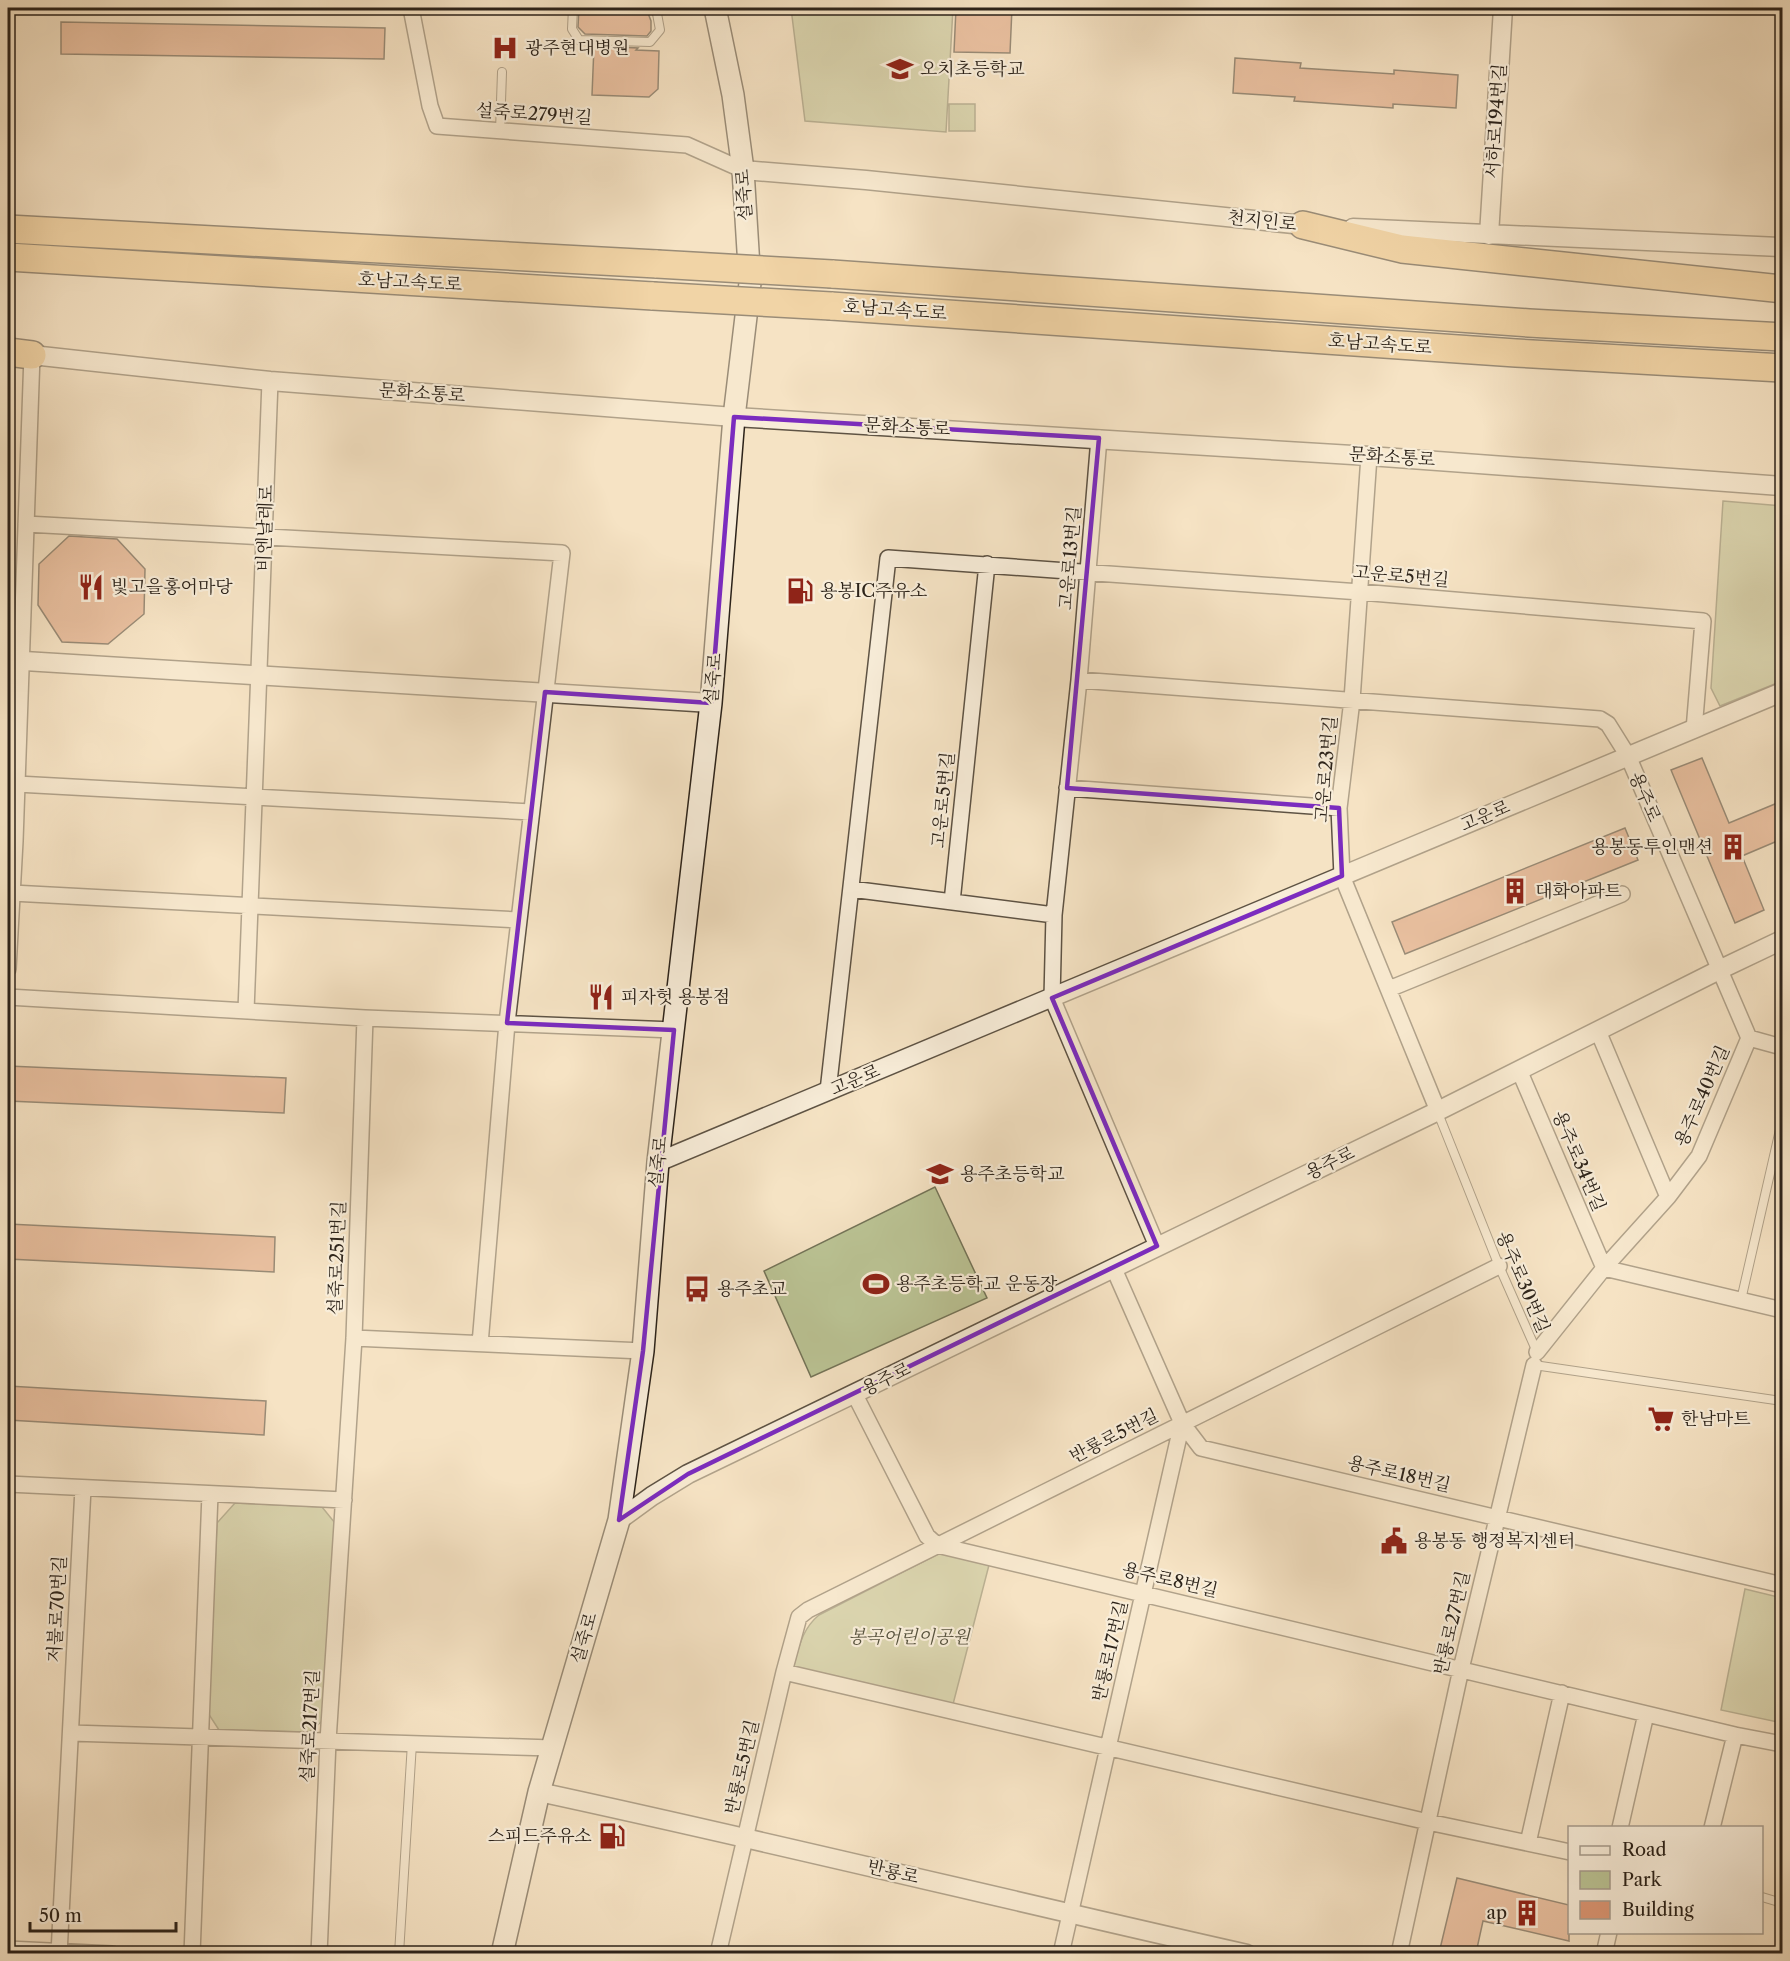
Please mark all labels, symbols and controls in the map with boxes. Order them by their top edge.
hospital icon: 광주현대병원 [490,33,520,63]
place label: 광주현대병원 [525,37,629,59]
school or university icon: 오치초등학교 [885,54,915,84]
place label: 오치초등학교 [920,58,1025,80]
street label: 서하로194번길 [1481,63,1511,179]
street label: 설죽로279번길 [475,99,593,129]
street label: 설죽로 [731,168,757,222]
street label: 천지인로 [1226,206,1298,236]
street label: 호남고속도로 [357,268,463,296]
street label: 호남고속도로 [842,295,948,325]
street label: 호남고속도로 [1327,329,1433,359]
street label: 문화소통로 [378,379,466,407]
street label: 문화소통로 [863,414,951,440]
street label: 문화소통로 [1348,443,1436,471]
street label: 비엔날레로 [252,484,278,572]
street label: 고운로13번길 [1054,505,1086,611]
street label: 고운로5번길 [1352,561,1450,591]
restaurant icon: 빛고을홍어마당 [76,572,106,602]
place label: 빛고을홍어마당 [111,576,233,598]
fuel station icon: 용봉IC주유소 [785,576,815,606]
place label: 용봉IC주유소 [820,580,927,602]
street label: 설죽로 [700,652,726,706]
street label: 고운로23번길 [1310,715,1342,823]
street label: 고운로5번길 [927,751,959,849]
street label: 용주로 [1625,769,1665,825]
street label: 고운로 [1457,796,1513,836]
building icon: 용봉동투인맨션 [1718,832,1748,862]
place label: 용봉동투인맨션 [1591,836,1713,858]
building icon: 대화아파트 [1500,876,1530,906]
place label: 대화아파트 [1535,880,1623,902]
restaurant icon: 피자헛 용봉점 [586,982,616,1012]
place label: 피자헛 용봉점 [621,986,730,1008]
street label: 용주로40번길 [1670,1042,1734,1150]
street label: 고운로 [827,1060,883,1100]
street label: 용주로34번길 [1548,1107,1610,1215]
street label: 설죽로 [644,1135,672,1189]
street label: 용주로 [1302,1142,1358,1184]
school or university icon: 용주초등학교 [925,1159,955,1189]
place label: 용주초등학교 [960,1163,1065,1185]
street label: 설죽로251번길 [324,1200,350,1316]
street label: 용주로30번길 [1492,1228,1554,1336]
sports icon: 용주초등학교 운동장 [861,1269,891,1299]
place label: 용주초등학교 운동장 [896,1273,1058,1295]
bus stop icon: 용주초교 [682,1274,712,1304]
place label: 용주초교 [717,1278,787,1300]
street label: 용주로 [858,1358,914,1400]
street label: 반룡로5번길 [1066,1404,1162,1468]
supermarket icon: 한남마트 [1646,1404,1676,1434]
place label: 한남마트 [1681,1408,1751,1430]
street label: 용주로18번길 [1345,1451,1453,1497]
public building icon: 용봉동 행정복지센터 [1379,1526,1409,1556]
place label: 용봉동 행정복지센터 [1414,1530,1575,1552]
street label: 저불로70번길 [43,1555,71,1663]
street label: 용주로8번길 [1120,1558,1220,1602]
street label: 반룡로27번길 [1429,1569,1475,1677]
street label: 반룡로17번길 [1088,1598,1132,1704]
street label: 설죽로 [566,1610,602,1666]
park label: 봉곡어린이공원 [848,1626,971,1648]
street label: 설죽로217번길 [296,1669,324,1783]
street label: 반룡로5번길 [720,1717,764,1817]
fuel station icon: 스피드주유소 [597,1821,627,1851]
place label: 스피드주유소 [488,1825,592,1847]
legend [1568,1826,1763,1934]
text: Road [1622,1839,1667,1861]
street label: 반룡로 [865,1855,921,1889]
text: Park [1622,1869,1663,1891]
scale bar [30,1895,176,1933]
building icon: ap [1512,1898,1542,1928]
text: Building [1622,1899,1694,1921]
place label: ap [1486,1902,1507,1924]
text: 50 m [39,1905,82,1927]

